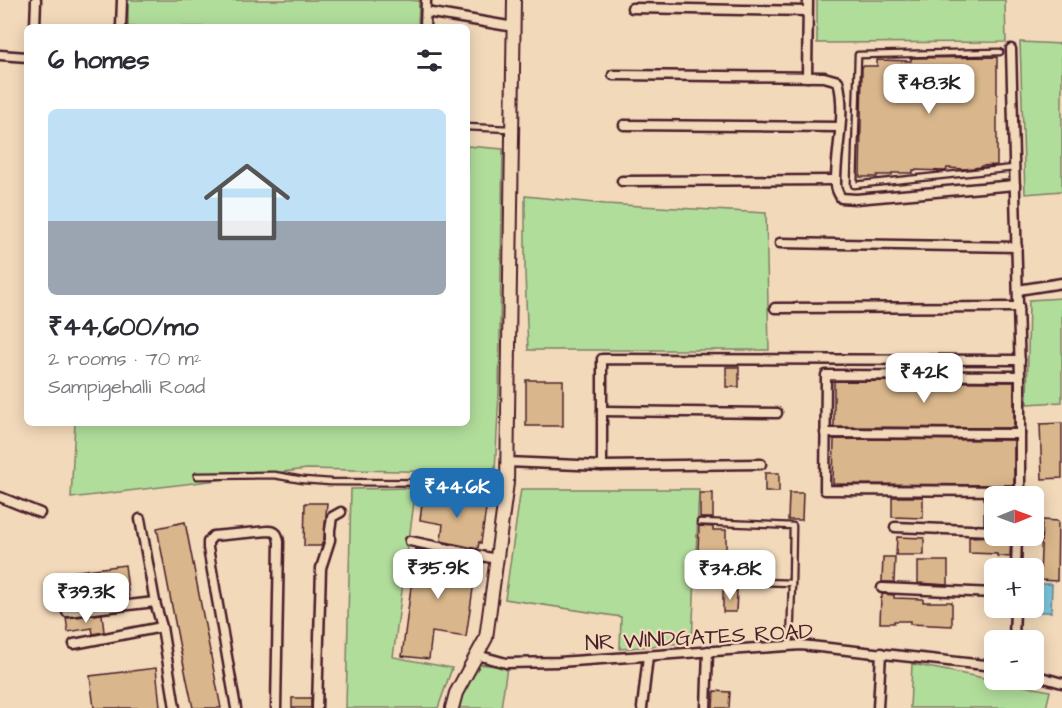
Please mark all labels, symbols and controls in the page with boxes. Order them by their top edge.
text: 6 homes [48,42,150,78]
icon: filters [413,44,446,77]
pin: ₹48.3K [880,64,978,115]
text: ₹48.3K [897,69,961,97]
icon: home [193,148,301,256]
text: ₹44,600/mo [48,309,199,345]
text: 2 rooms · 70 m² [48,345,201,373]
pin: ₹42K [888,353,960,404]
text: ₹42K [900,358,948,386]
text: Sampigehalli Road [48,373,205,401]
pin: ₹44.6K [408,468,506,519]
text: ₹44.6K [424,473,490,501]
north arrow [984,486,1044,546]
map controls [984,486,1044,690]
pin: ₹35.9K [389,549,487,600]
pin: ₹34.8K [681,550,779,601]
text: ₹35.9K [407,554,469,582]
text: ₹34.8K [698,555,762,583]
button: + [984,558,1044,618]
pin: ₹39.3K [37,573,135,624]
text: ₹39.3K [57,578,115,606]
street label: NR WINDGATES ROAD [584,616,814,659]
button: − [984,630,1044,690]

